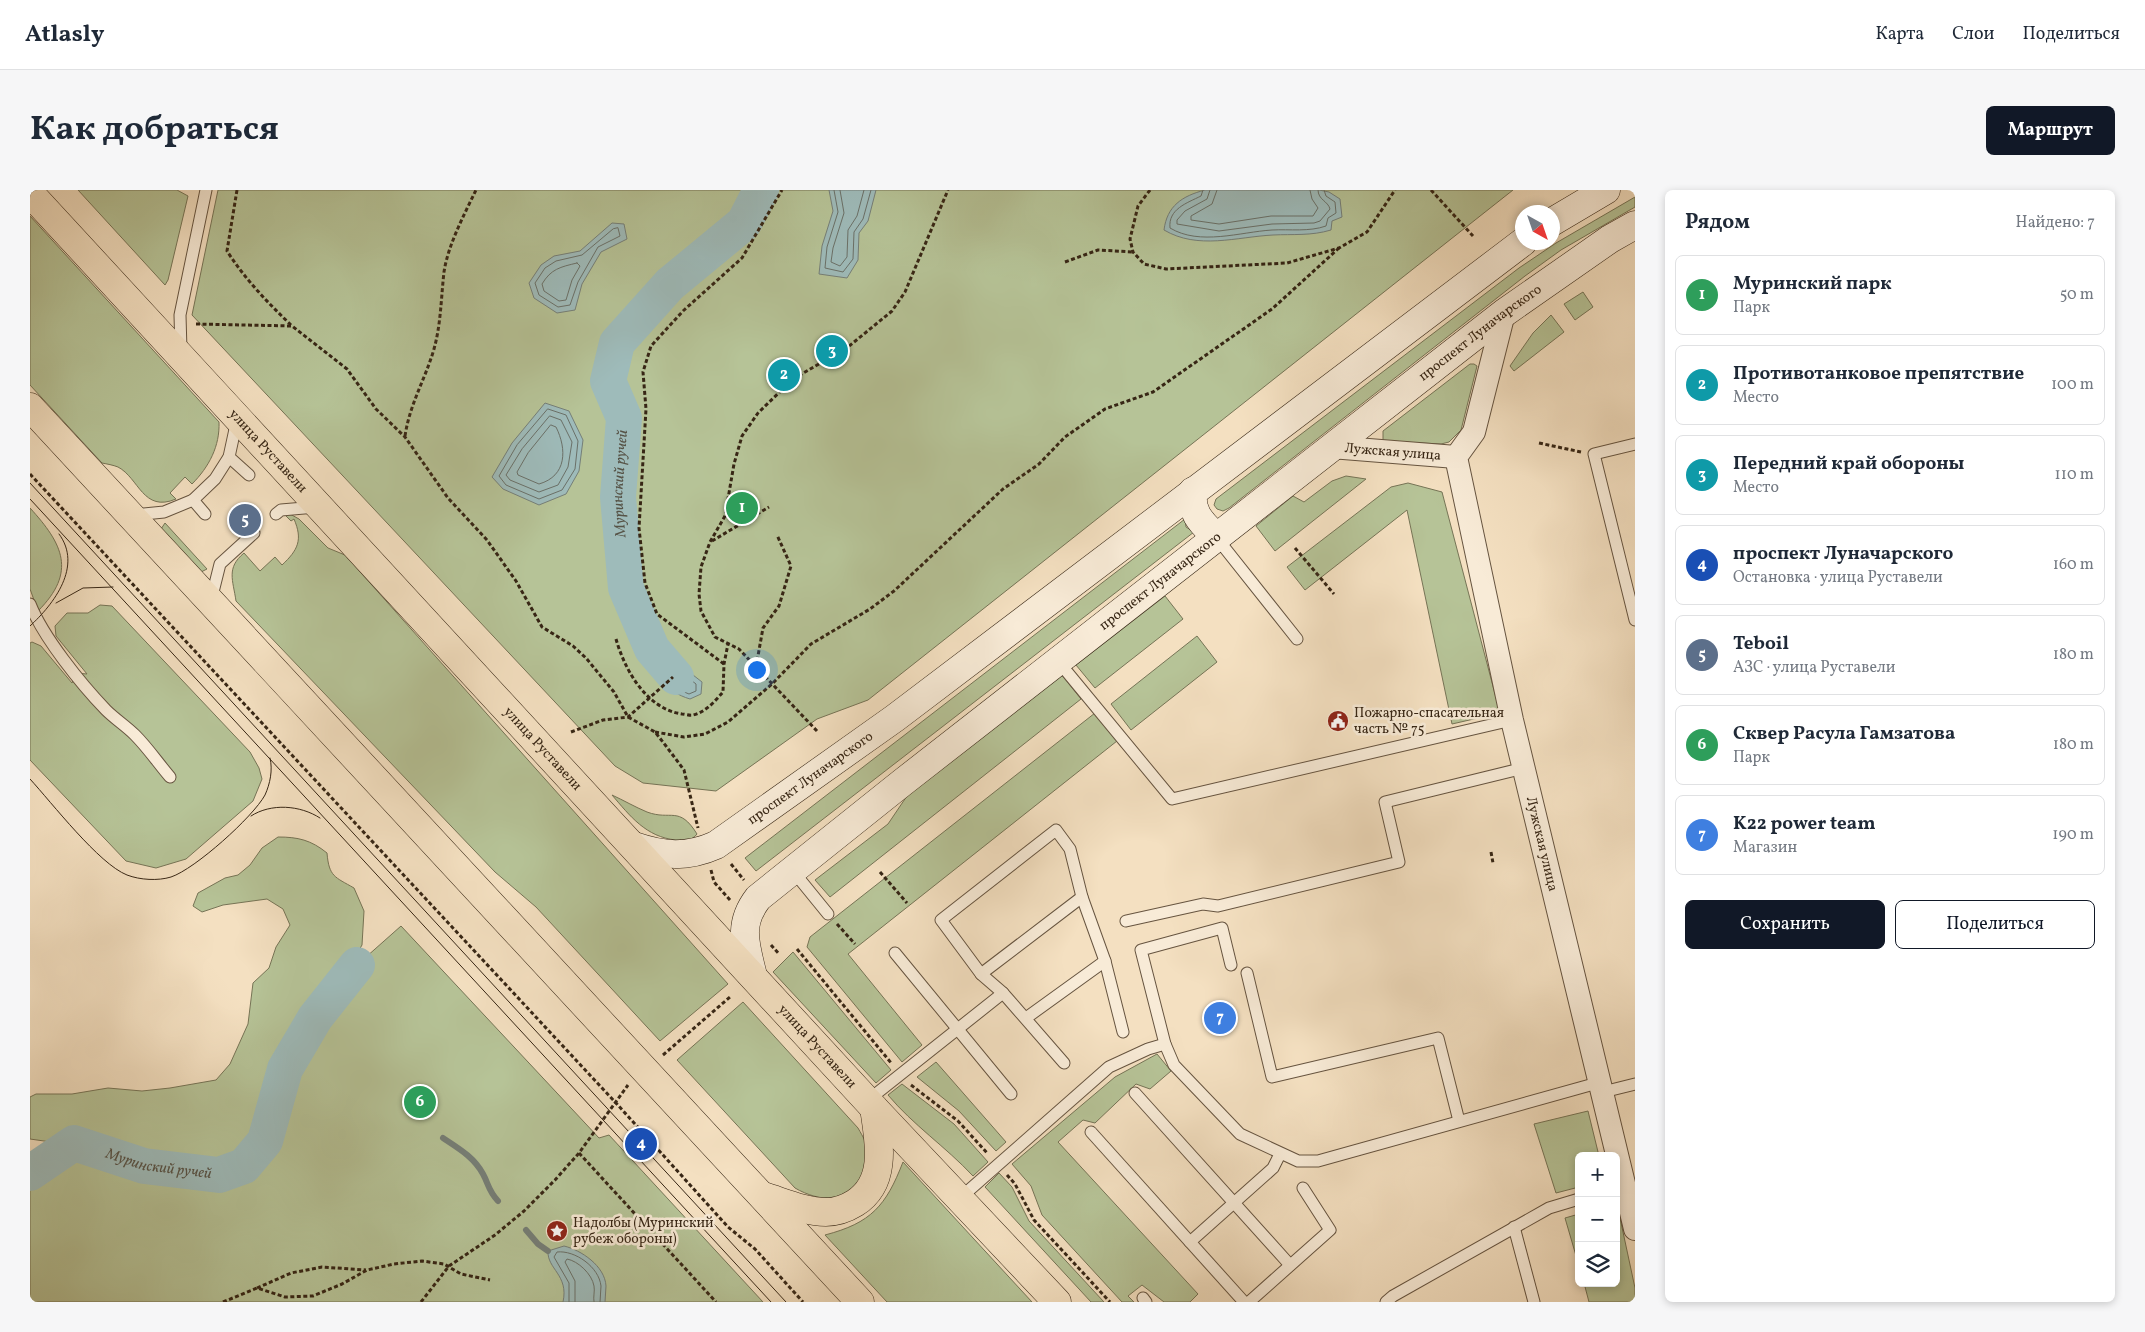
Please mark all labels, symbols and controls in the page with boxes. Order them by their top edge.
text: Atlasly [25,18,104,52]
text: Карта [1876,22,1924,47]
text: Слои [1952,22,1994,47]
text: Поделиться [2022,22,2120,47]
text: Как добраться [30,106,279,154]
button: Маршрут [1986,106,2115,155]
north arrow [1515,205,1560,250]
text: Рядом [1685,208,1750,237]
text: Найдено: 7 [2016,212,2095,234]
text: Муринский парк [1733,271,1892,297]
street label: проспект Луначарского [1415,280,1546,386]
text: 1 [1699,284,1705,306]
text: 50 m [2060,284,2094,306]
text: Парк [1733,297,1770,319]
pin: 3 [816,332,848,370]
pin: 2 [768,356,800,394]
text: Противотанковое препятствие [1733,361,2024,387]
text: 2 [1698,374,1706,396]
text: 100 m [2051,374,2094,396]
text: Место [1733,387,1779,409]
street label: улица Руставели [224,405,312,497]
water label: Муринский ручей [607,429,634,539]
street label: Лужская улица [1344,439,1442,465]
text: Передний край обороны [1733,451,1964,477]
text: 3 [1698,464,1706,486]
text: 110 m [2055,464,2094,486]
text: Место [1733,477,1779,499]
pin: 1 [726,489,758,527]
pin: 5 [229,501,261,539]
street label: проспект Луначарского [1095,528,1225,635]
text: проспект Луначарского [1733,541,1953,567]
text: 4 [1697,554,1707,576]
text: 160 m [2053,554,2094,576]
text: Остановка · улица Руставели [1733,567,1943,589]
text: Teboil [1733,631,1789,657]
text: 5 [1698,644,1706,666]
text: 180 m [2053,644,2094,666]
your location [744,657,770,683]
text: АЗС · улица Руставели [1733,657,1896,679]
street label: улица Руставели [499,703,586,795]
place label: Пожарно-спасательная часть № 75 [1354,704,1504,739]
public building icon: Пожарно-спасательная часть № 75 [1326,709,1350,733]
text: Сквер Расула Гамзатова [1733,721,1955,747]
street label: проспект Луначарского [744,727,877,829]
text: 6 [1698,734,1706,756]
text: 180 m [2053,734,2094,756]
text: Парк [1733,747,1770,769]
street label: Лужская улица [1521,795,1563,893]
text: K22 power team [1733,811,1876,837]
text: 7 [1698,824,1706,846]
text: 190 m [2052,824,2094,846]
text: Магазин [1733,837,1797,859]
button: Сохранить [1685,900,1885,949]
button: Поделиться [1895,900,2095,949]
pin: 7 [1204,999,1236,1037]
street label: улица Руставели [774,1000,861,1093]
pin: 6 [404,1083,436,1121]
pin: 4 [625,1125,657,1163]
water label: Муринский ручей [102,1143,213,1185]
map controls [1575,1152,1620,1287]
button: + [1575,1152,1620,1197]
button: − [1575,1197,1620,1242]
place label: Надолбы (Муринский рубеж обороны) [573,1214,714,1249]
place icon: Надолбы (Муринский рубеж обороны) [545,1219,569,1243]
button: layers [1575,1242,1620,1287]

